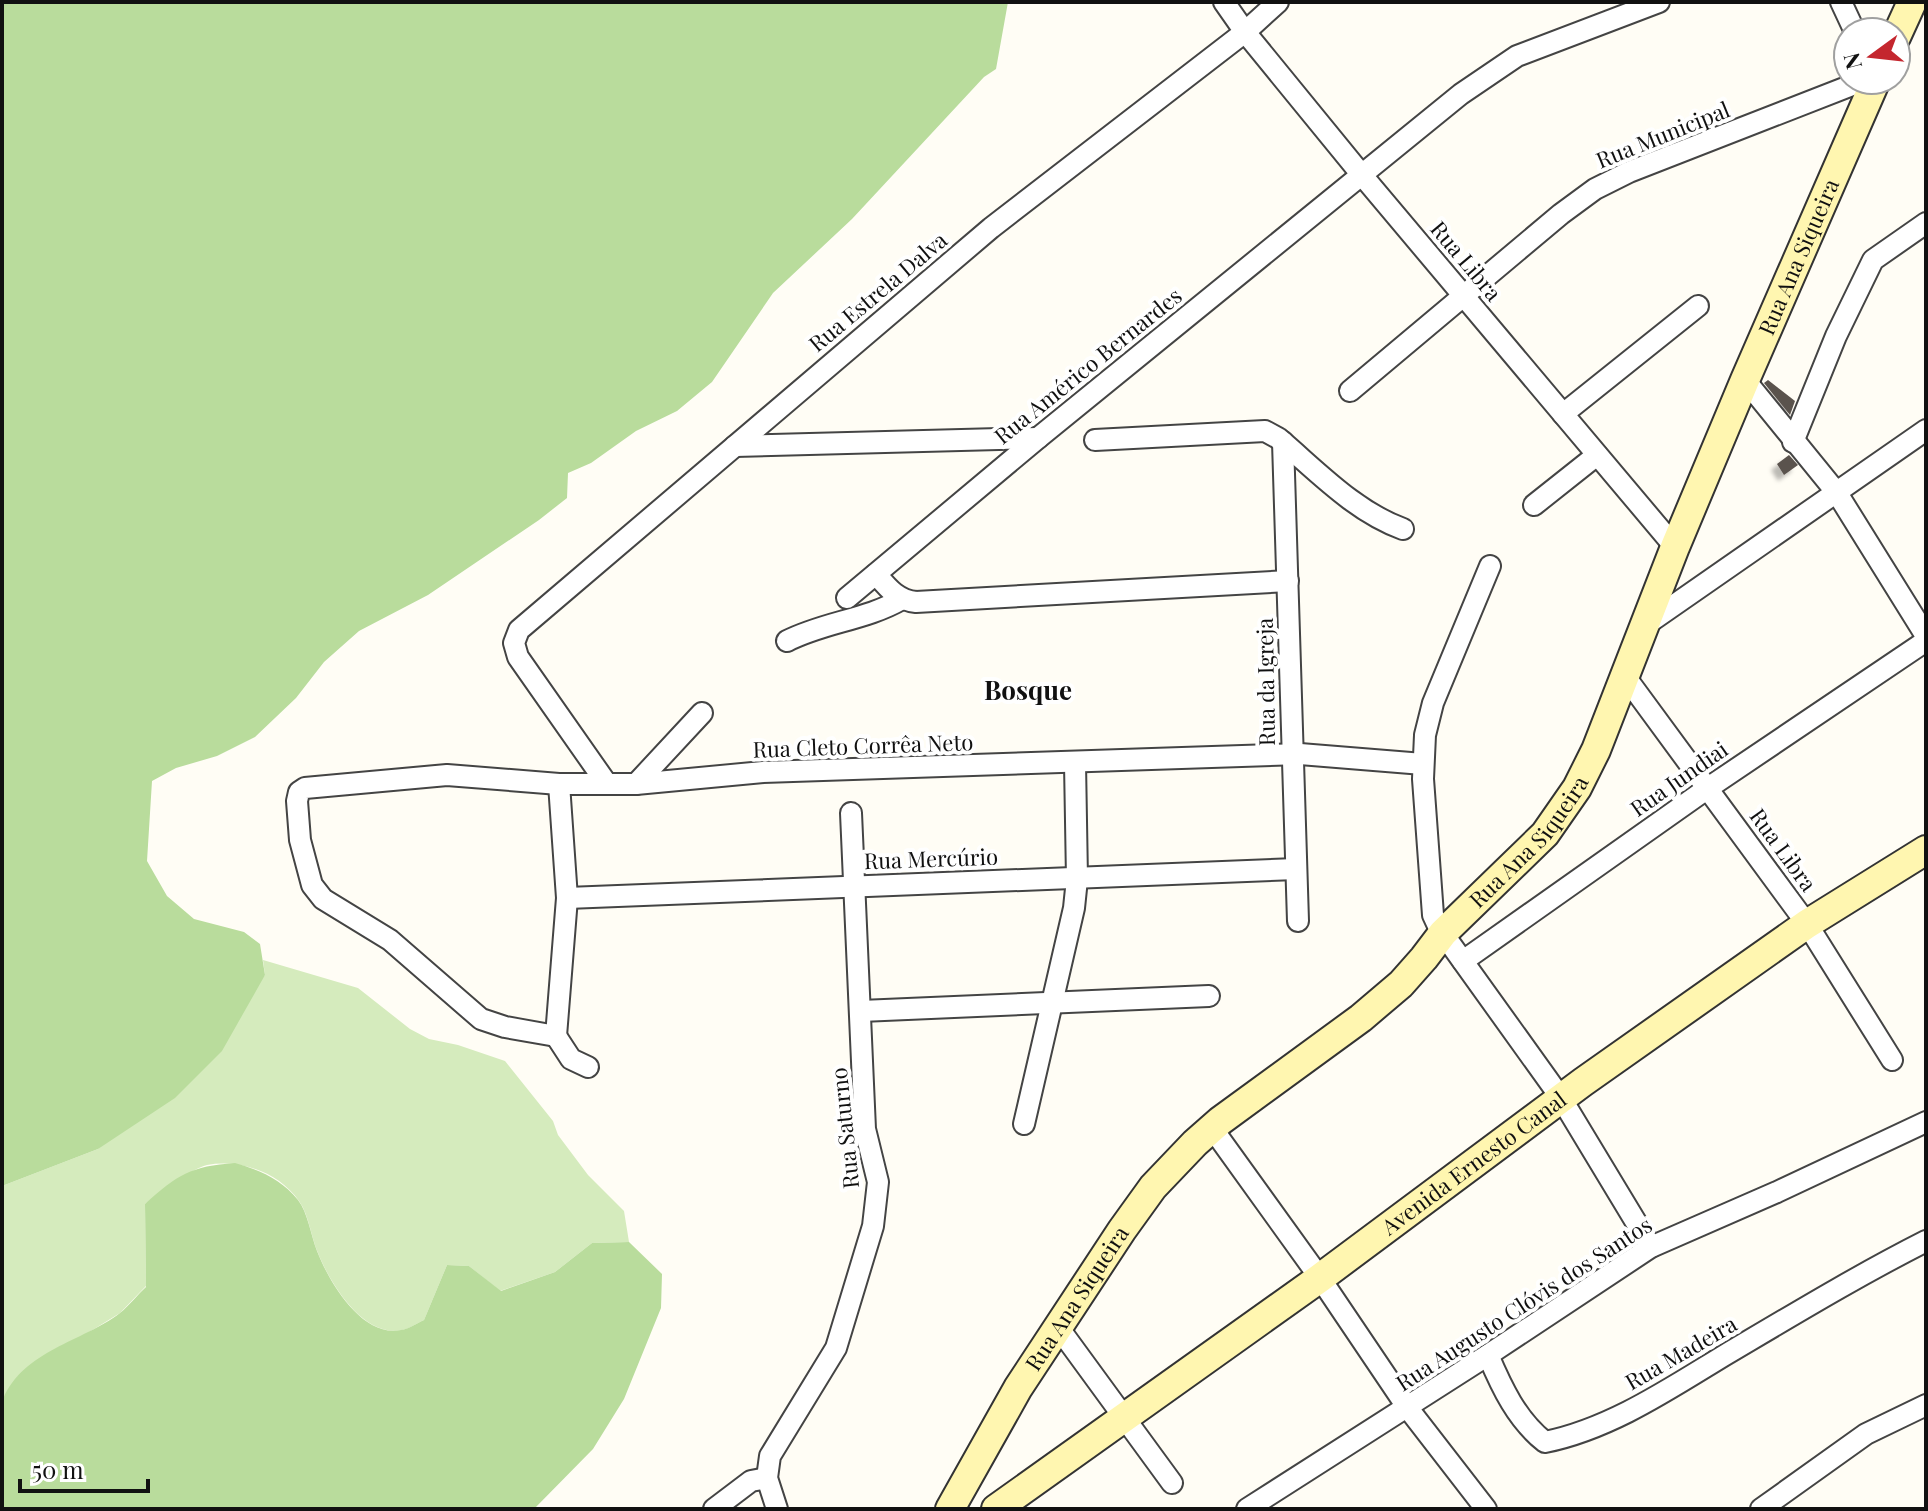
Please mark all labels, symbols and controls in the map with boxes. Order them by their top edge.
north arrow [1832,16,1912,96]
text: N [1835,50,1868,73]
street label: Rua Municipal [1591,94,1734,175]
street label: Rua Ana Siqueira [1750,174,1845,339]
street label: Rua Libra [1425,214,1509,307]
street label: Rua Estrela Dalva [802,225,953,358]
street label: Rua Américo Bernardes [987,280,1187,450]
street label: Rua da Igreja [1249,618,1281,746]
district label: Bosque [984,672,1072,707]
street label: Rua Cleto Corrêa Neto [752,726,974,764]
street label: Rua Jundiai [1624,734,1733,823]
street label: Rua Ana Siqueira [1462,771,1595,914]
street label: Rua Libra [1744,802,1824,897]
street label: Rua Mercúrio [863,841,999,875]
street label: Rua Saturno [823,1066,865,1190]
street label: Avenida Ernesto Canal [1374,1084,1572,1242]
street label: Rua Augusto Clóvis dos Santos [1390,1209,1657,1397]
street label: Rua Ana Siqueira [1018,1220,1135,1376]
street label: Rua Madeira [1619,1308,1742,1396]
scale bar [20,1443,148,1493]
text: 50 m [32,1453,84,1485]

